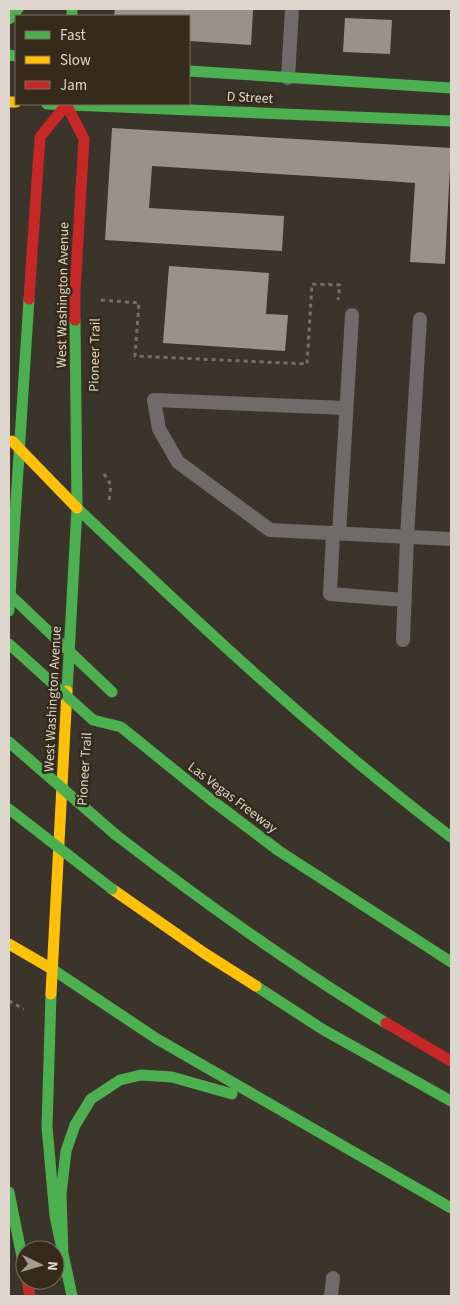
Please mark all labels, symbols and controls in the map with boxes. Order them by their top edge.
legend [15,15,190,105]
text: Fast [60,25,86,46]
text: Slow [60,50,91,71]
text: Jam [60,75,87,96]
street label: D Street [226,87,274,109]
street label: West Washington Avenue [52,222,74,368]
street label: Pioneer Trail [84,318,106,392]
street label: West Washington Avenue [39,625,67,773]
street label: Pioneer Trail [72,731,98,806]
street label: Las Vegas Freeway [183,757,282,838]
north arrow [15,1240,65,1290]
text: N [42,1261,62,1272]

